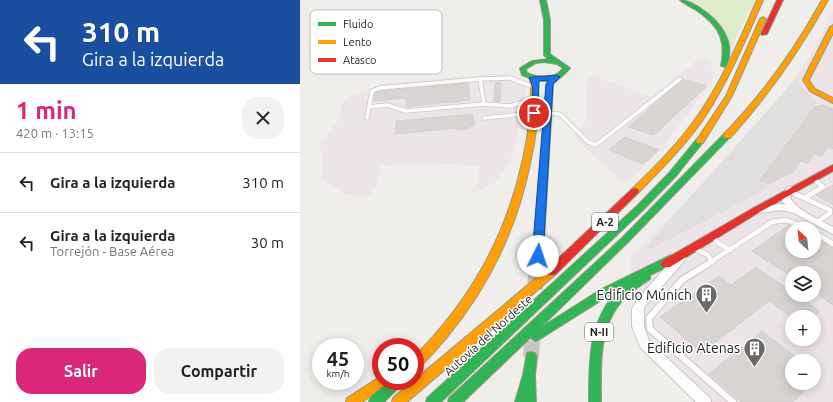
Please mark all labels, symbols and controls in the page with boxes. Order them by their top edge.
legend [310,10,442,74]
icon: left [16,16,68,68]
text: 310 m [82,16,160,47]
text: Fluido [343,18,374,30]
text: Lento [343,36,372,48]
text: Gira a la izquierda [82,49,224,69]
text: Atasco [343,54,376,66]
pin [517,96,551,130]
text: 1 min [16,97,77,124]
button: close [242,97,284,139]
icon: arrive [523,102,545,124]
text: 420 m · 13:15 [16,126,94,140]
icon: left [16,172,38,194]
text: Gira a la izquierda [50,174,176,191]
text: 310 m [242,174,284,191]
road number: A-2 [592,213,618,231]
north arrow [785,222,821,258]
map controls [785,222,821,390]
text: Gira a la izquierda [50,227,176,244]
icon: left [16,232,38,254]
text: 30 m [251,234,284,251]
position arrow [517,235,559,277]
text: Torrejón - Base Aérea [50,244,174,258]
button: layers [785,266,821,302]
building icon: Edificio Múnich [694,282,720,315]
place label: Edificio Múnich [597,287,692,303]
street label: Autovía del Nordeste [441,292,535,378]
button: + [785,310,821,346]
road number: N-II [585,323,613,341]
building icon: Edificio Atenas [742,335,768,368]
speed limit sign: 50 [372,338,424,390]
place label: Edificio Atenas [647,340,740,356]
text: 45 [327,347,349,370]
button: Salir [16,348,146,394]
button: Compartir [154,348,284,394]
button: − [785,354,821,390]
text: km/h [326,368,350,379]

